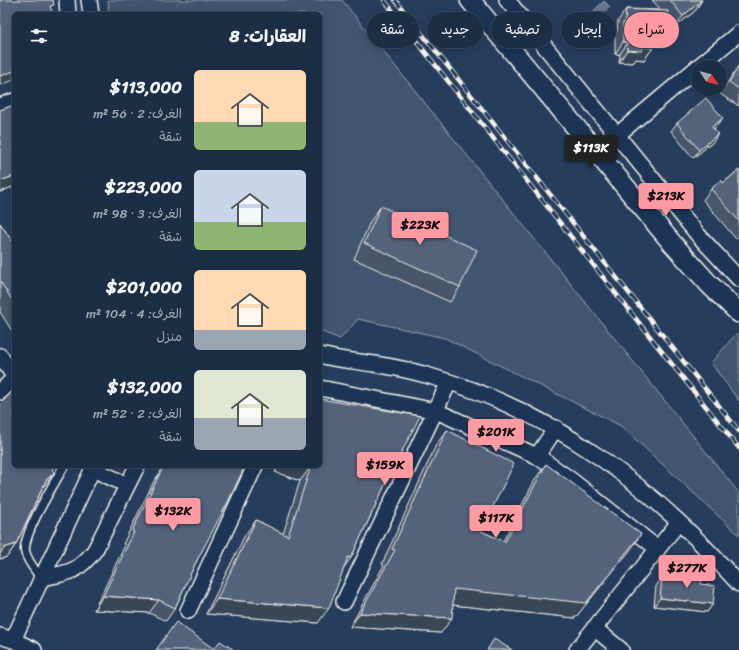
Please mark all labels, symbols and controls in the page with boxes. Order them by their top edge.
chip: شقة [367,12,419,48]
chip: جديد [427,12,483,48]
chip: تصفية [491,12,553,48]
chip: إيجار [561,12,616,48]
chip: شراء [624,12,679,48]
text: العقارات: 8 [229,21,306,51]
icon: filters [28,25,50,47]
north arrow [691,60,727,96]
map controls [691,60,727,96]
text: $113,000 [110,72,182,102]
icon: home [226,86,274,134]
text: الغرف: 2 · 56 m² [93,102,182,125]
text: شقة [159,125,182,148]
pin: $113K [563,135,619,169]
text: $113K [574,136,608,159]
text: $223,000 [105,172,182,202]
pin: $213K [638,183,694,217]
text: $213K [648,184,684,207]
icon: home [226,186,274,234]
text: الغرف: 3 · 98 m² [93,202,182,225]
pin: $223K [392,212,448,246]
text: $223K [401,213,439,236]
text: شقة [159,225,182,248]
text: $201,000 [106,272,182,302]
icon: home [226,286,274,334]
text: الغرف: 4 · 104 m² [86,302,182,325]
text: منزل [156,325,182,348]
text: $132,000 [107,372,182,402]
icon: home [226,386,274,434]
text: الغرف: 2 · 52 m² [93,402,182,425]
pin: $201K [468,419,524,453]
text: $201K [477,420,515,443]
text: شقة [159,425,182,448]
pin: $159K [357,452,413,486]
text: $159K [366,453,404,476]
pin: $132K [145,498,201,532]
text: $132K [155,499,191,522]
pin: $117K [468,505,524,539]
text: $117K [478,506,514,529]
pin: $277K [659,555,715,589]
text: $277K [667,556,707,579]

